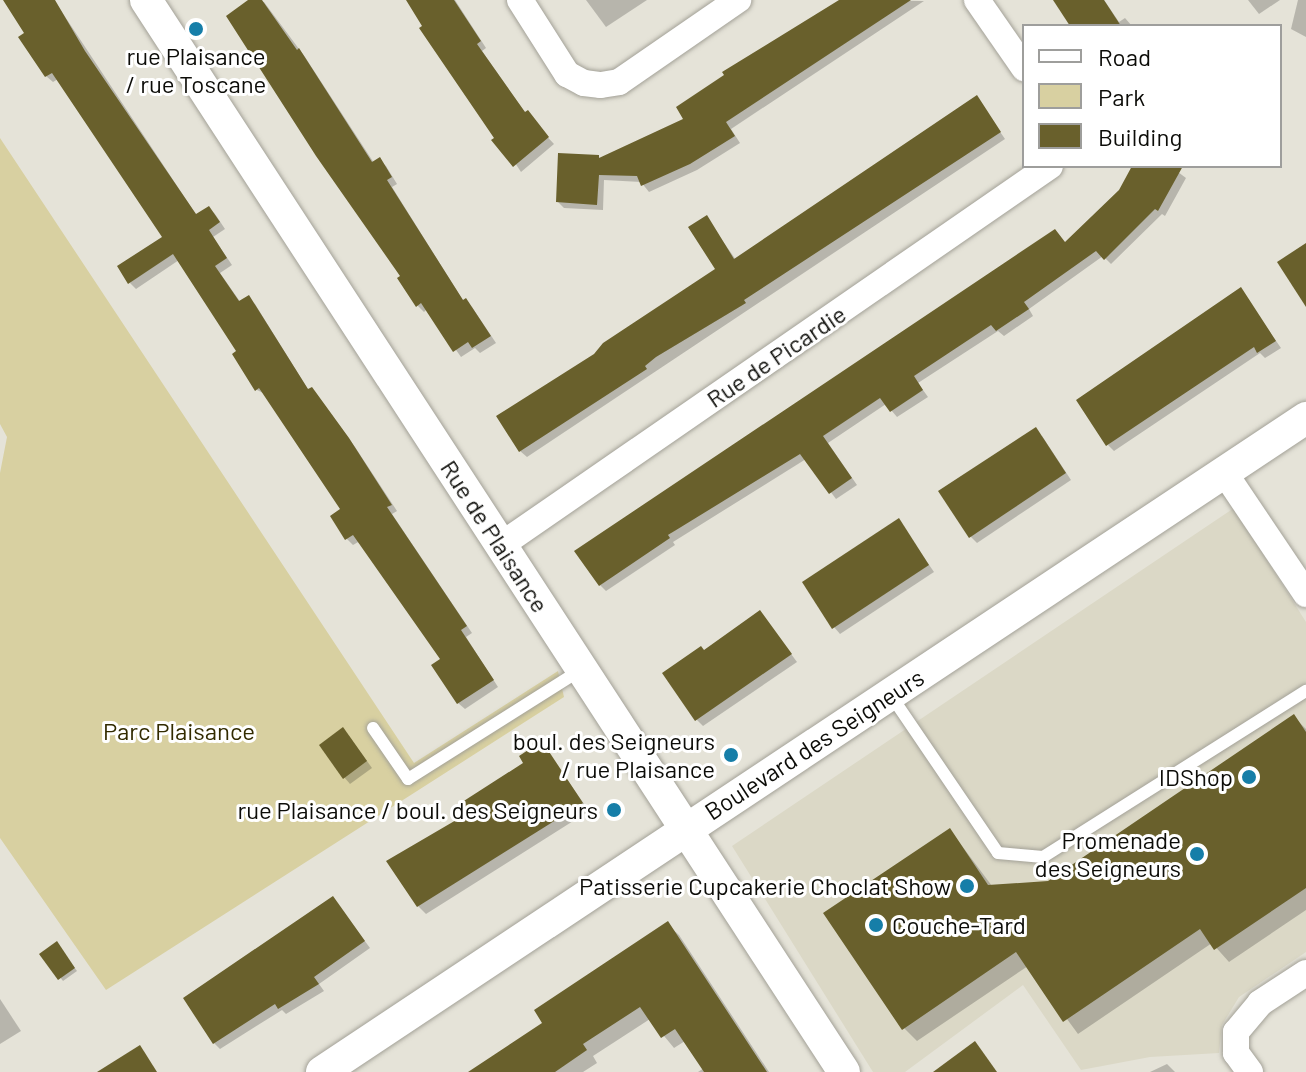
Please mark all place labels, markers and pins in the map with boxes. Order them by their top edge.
marker: rue Plaisance / rue Toscane [187,20,205,38]
place label: rue Plaisance / rue Toscane [126,42,266,98]
place label: boul. des Seigneurs / rue Plaisance [513,727,715,783]
marker: boul. des Seigneurs / rue Plaisance [722,746,740,764]
place label: IDShop [1159,763,1233,791]
marker: IDShop [1240,768,1258,786]
place label: rue Plaisance / boul. des Seigneurs [237,796,598,824]
marker: rue Plaisance / boul. des Seigneurs [605,801,623,819]
place label: Promenade des Seigneurs [1035,826,1181,882]
marker: Promenade des Seigneurs [1188,845,1206,863]
place label: Patisserie Cupcakerie Choclat Show [579,872,951,900]
marker: Patisserie Cupcakerie Choclat Show [958,877,976,895]
place label: Couche-Tard [892,911,1026,939]
marker: Couche-Tard [867,916,885,934]

